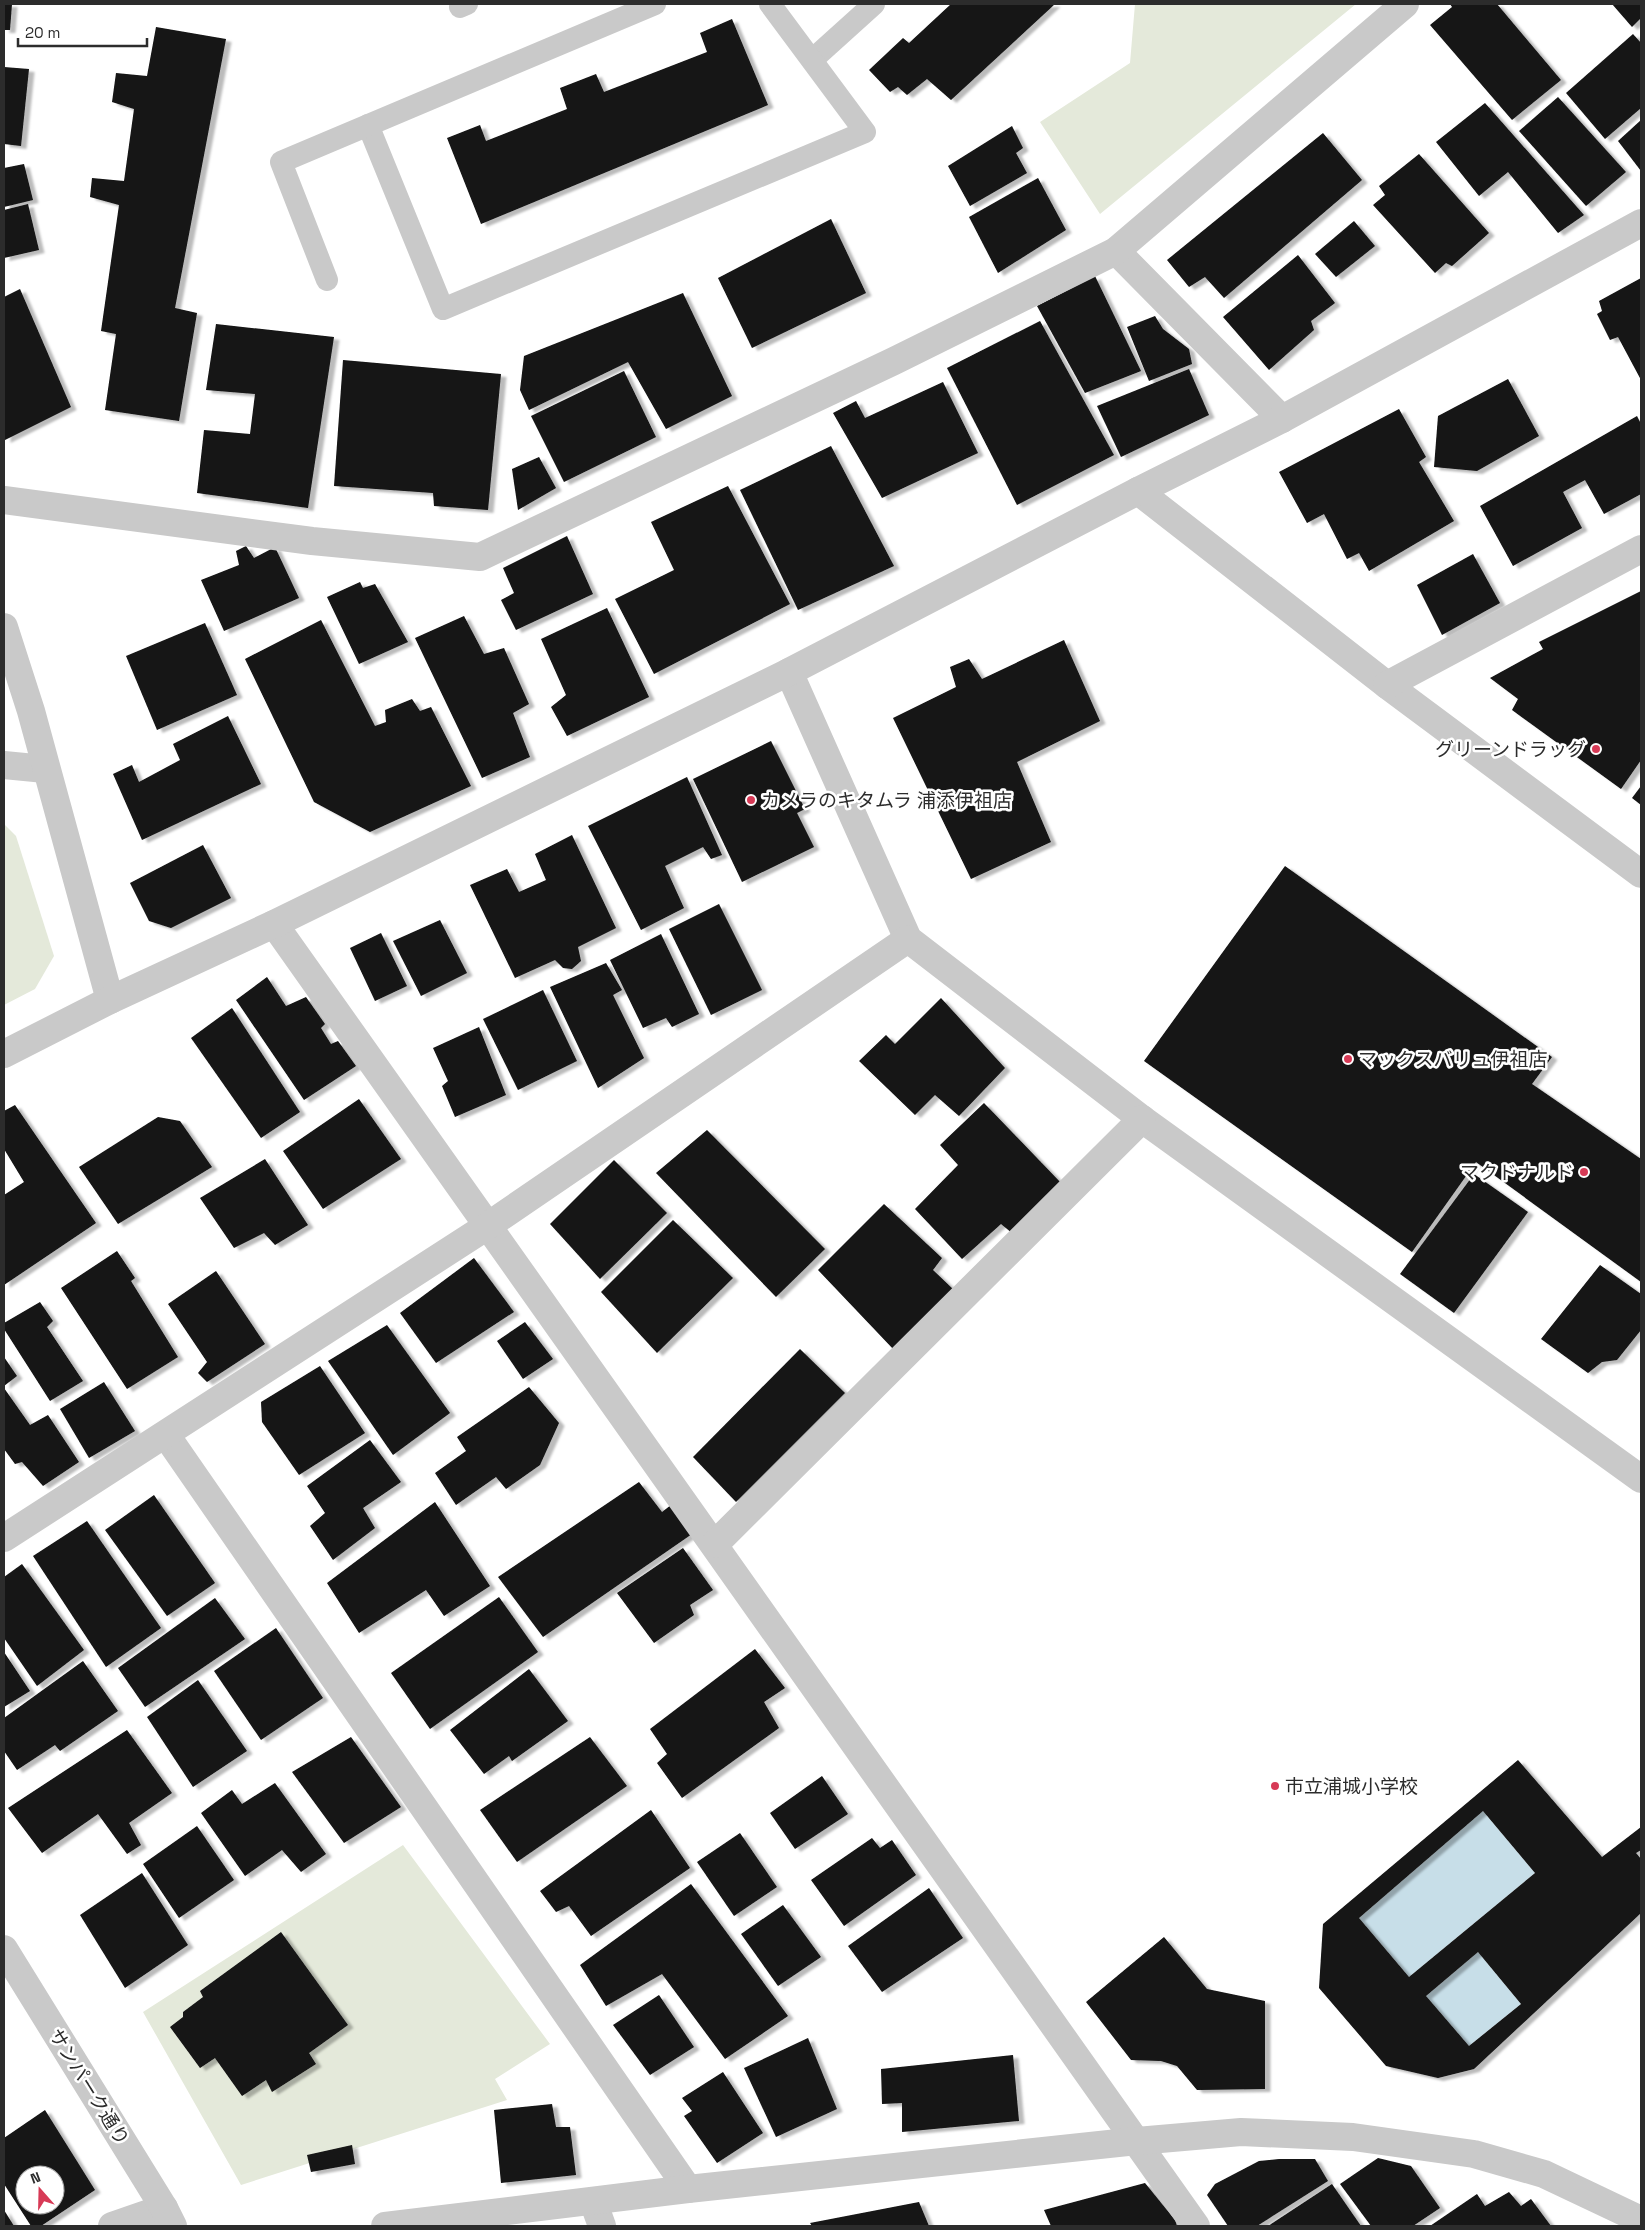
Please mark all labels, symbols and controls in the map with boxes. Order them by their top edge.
scale bar [18,15,146,47]
text: 20 m [25,23,60,42]
place label: グリーンドラッグ [1435,737,1586,762]
marker: グリーンドラッグ [1590,743,1602,755]
place label: カメラのキタムラ 浦添伊祖店 [761,788,1012,813]
marker: カメラのキタムラ 浦添伊祖店 [745,794,757,806]
place label: マックスバリュ伊祖店 [1358,1047,1547,1072]
marker: マックスバリュ伊祖店 [1342,1053,1354,1065]
place label: マクドナルド [1460,1160,1574,1185]
marker: マクドナルド [1578,1166,1590,1178]
place label: 市立浦城小学校 [1285,1774,1418,1799]
marker: 市立浦城小学校 [1269,1780,1281,1792]
street label: サンパーク通り [43,2024,135,2150]
north arrow [15,2165,65,2215]
text: N [28,2168,43,2188]

